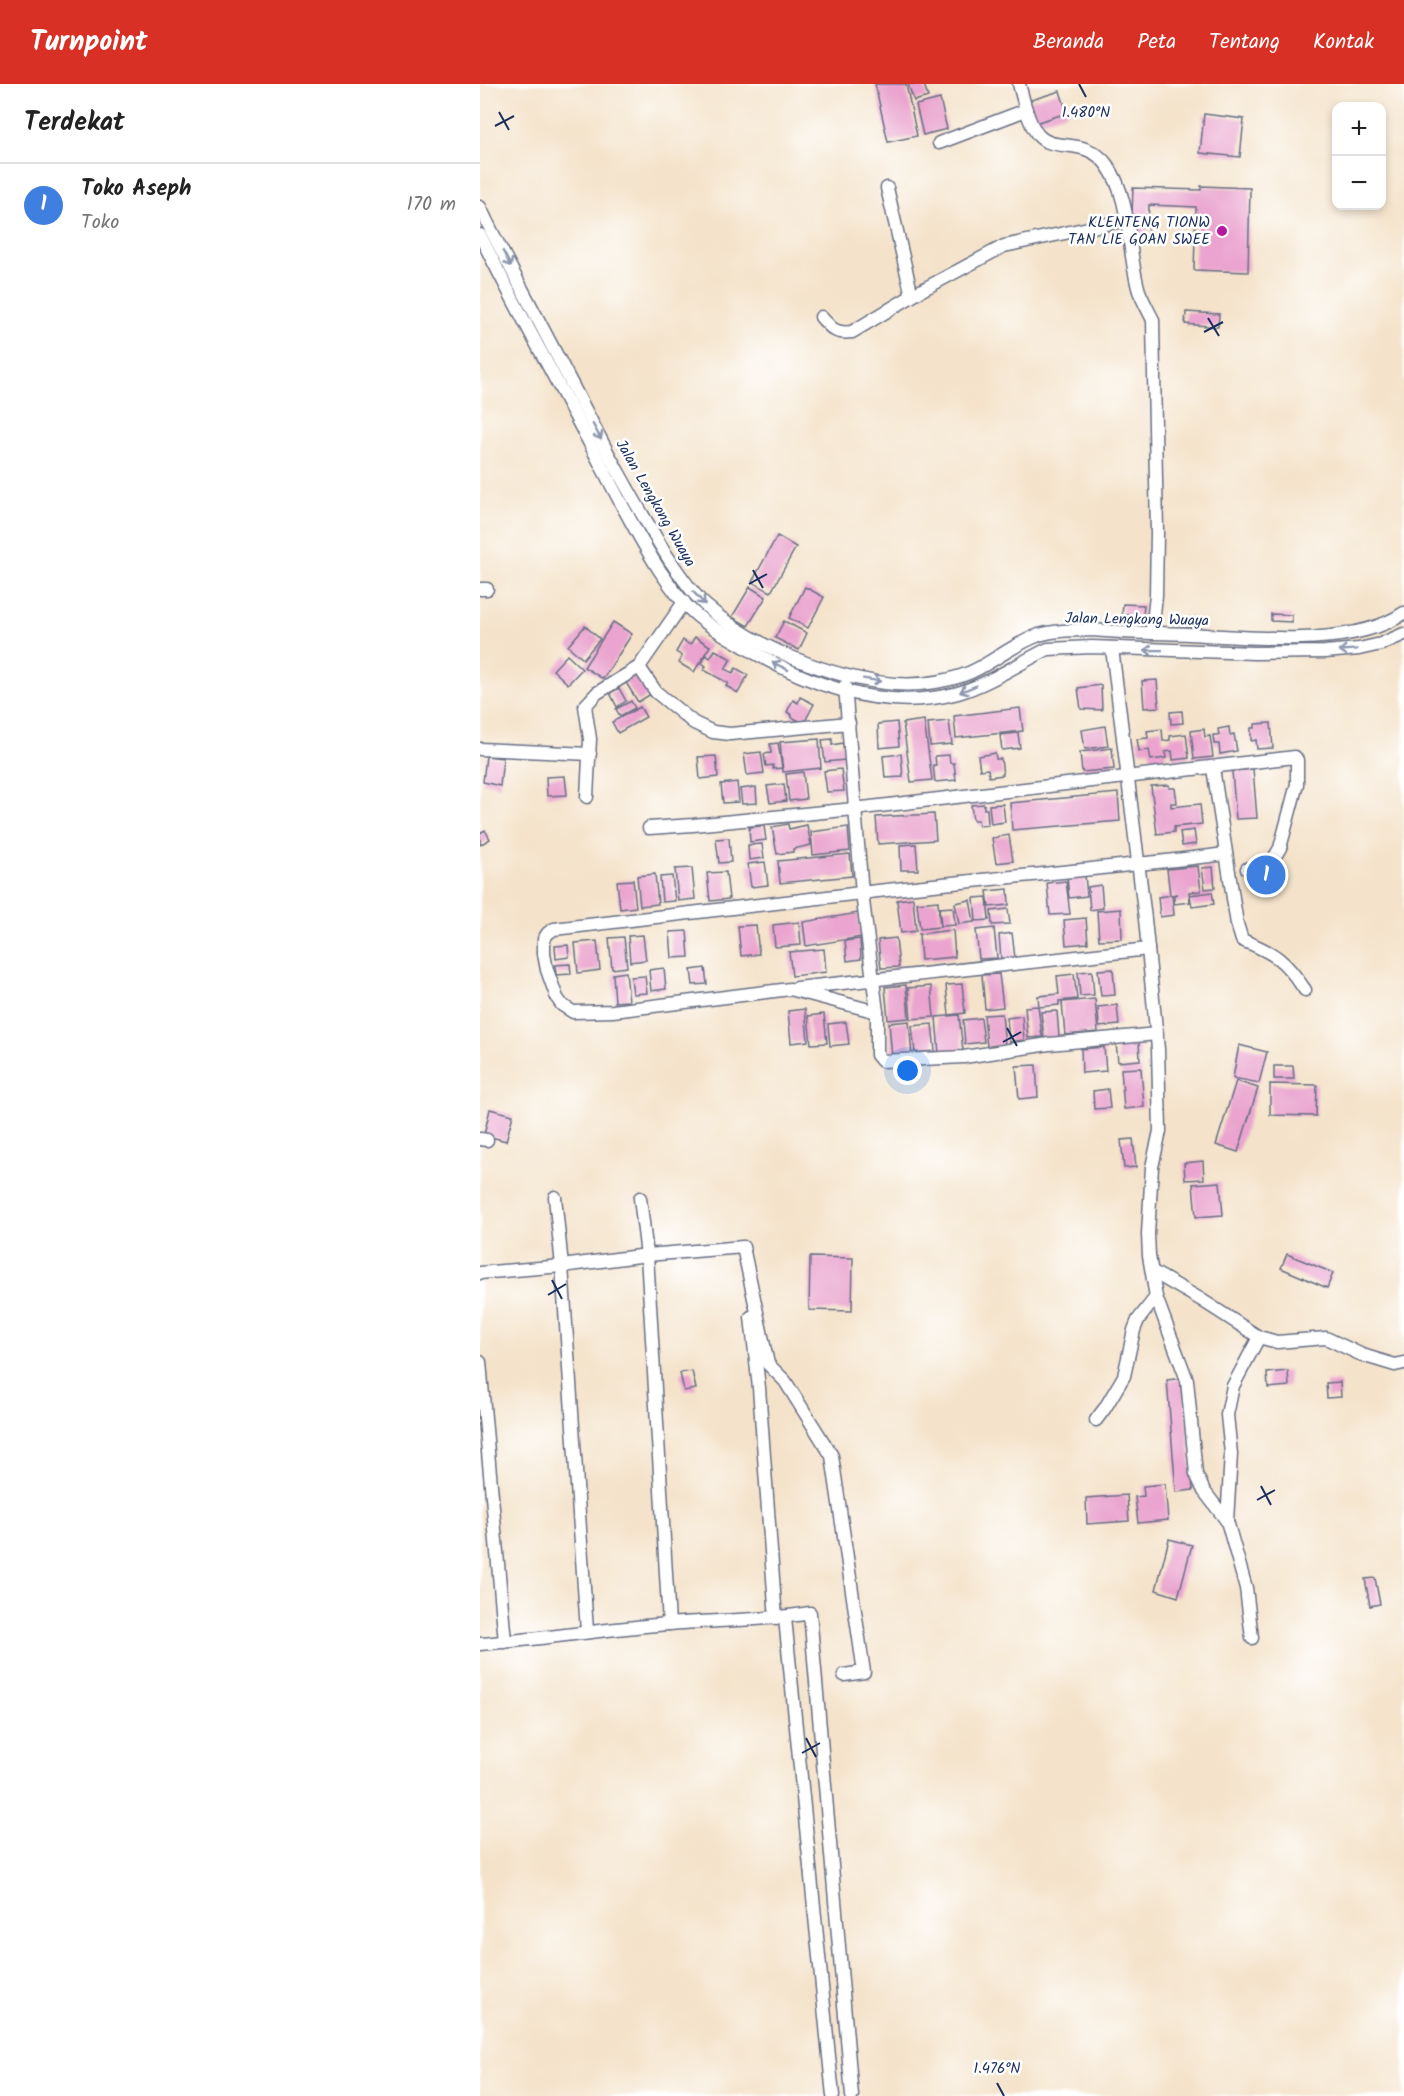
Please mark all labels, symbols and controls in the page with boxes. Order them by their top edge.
text: Turnpoint [30,20,148,65]
text: Beranda [1033,26,1104,59]
text: Peta [1137,26,1176,59]
text: Tentang [1209,26,1280,59]
text: Kontak [1313,26,1374,59]
text: 1.480°N [1062,101,1110,125]
text: Terdekat [24,102,125,144]
map controls [1332,102,1386,210]
button: + [1332,102,1386,156]
button: − [1332,156,1386,210]
text: Toko Aseph [81,172,191,207]
text: 1 [40,189,47,221]
text: 170 m [407,189,456,221]
text: Toko [81,207,119,239]
place label: KLENTENG TIONW TAN LIE GOAN SWEE [1068,211,1211,252]
marker: KLENTENG TIONW TAN LIE GOAN SWEE [1215,224,1229,238]
one-way arrow [502,250,513,268]
one-way arrow [592,423,603,441]
street label: Jalan Lengkong Wuaya [609,435,701,572]
one-way arrow [692,590,706,605]
street label: Jalan Lengkong Wuaya [1065,607,1209,633]
one-way arrow [1144,644,1164,656]
one-way arrow [1339,645,1359,656]
one-way arrow [771,660,789,672]
one-way arrow [862,675,882,686]
one-way arrow [959,684,977,695]
pin: 1 [1246,852,1286,898]
your location [893,1056,922,1085]
text: 1.476°N [973,2057,1021,2081]

